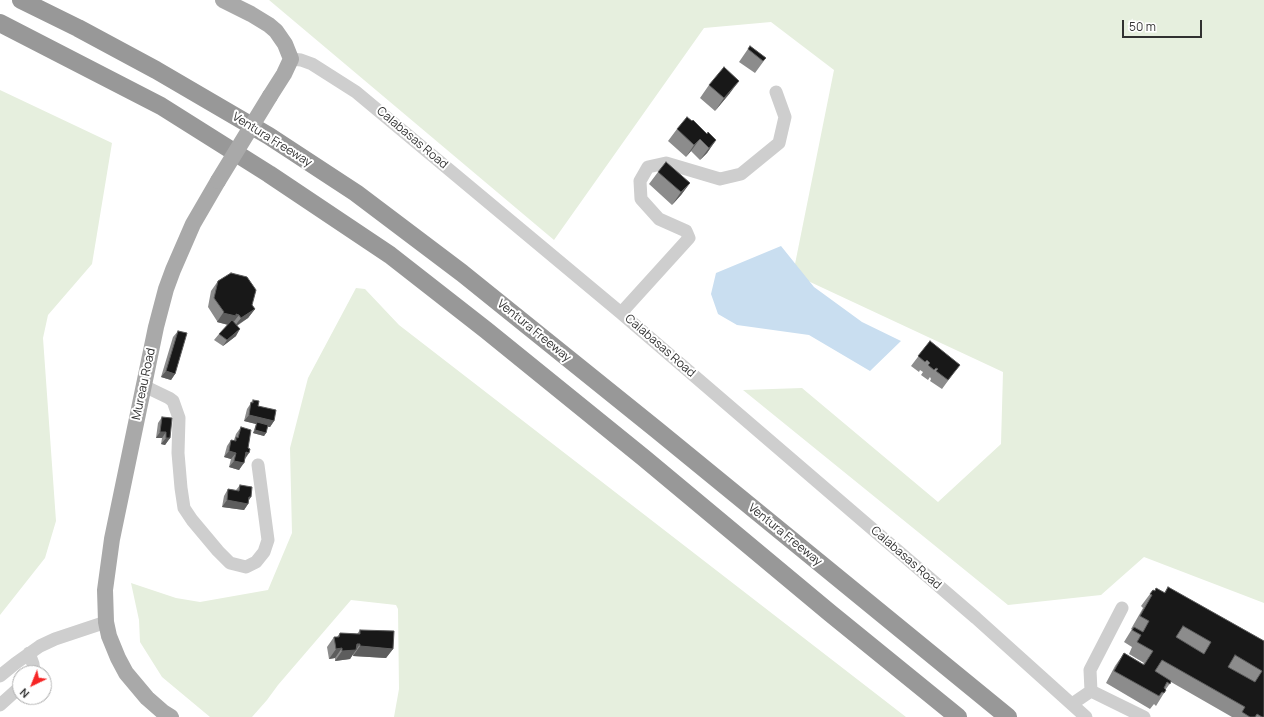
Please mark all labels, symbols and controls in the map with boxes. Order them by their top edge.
scale bar [1124,12,1204,38]
text: 50 m [1129,18,1156,35]
street label: Calabasas Road [373,104,451,172]
street label: Ventura Freeway [230,110,314,170]
street label: Ventura Freeway [494,297,574,365]
street label: Calabasas Road [622,312,698,380]
street label: Mureau Road [129,347,159,421]
street label: Ventura Freeway [745,501,825,569]
street label: Calabasas Road [868,524,944,592]
north arrow [12,665,52,705]
text: N [16,685,32,702]

